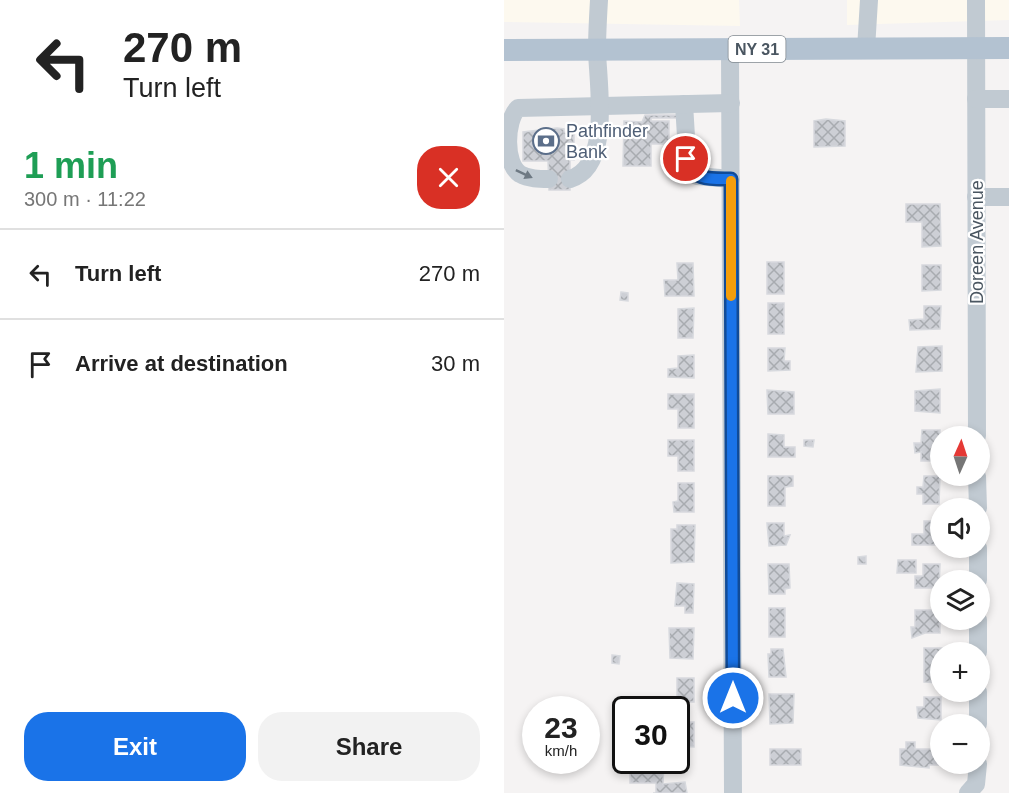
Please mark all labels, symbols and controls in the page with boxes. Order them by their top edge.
icon: left [24,24,102,102]
text: 270 m [123,24,242,71]
road number: NY 31 [728,36,786,62]
text: Turn left [123,73,221,103]
place label: Pathfinder Bank [566,121,648,162]
bank icon: Pathfinder Bank [531,126,561,156]
pin [660,133,711,184]
icon: arrive [669,142,702,175]
text: 1 min [24,145,118,186]
button: close [417,146,480,209]
one-way arrow [516,170,533,179]
street label: Doreen Avenue [967,180,987,304]
text: 300 m · 11:22 [24,188,146,210]
icon: left [24,258,57,291]
text: Turn left [75,261,161,286]
text: 270 m [419,261,480,286]
icon: arrive [24,348,57,381]
text: Arrive at destination [75,351,288,376]
text: 30 m [431,351,480,376]
north arrow [930,426,990,486]
map controls [930,426,990,774]
button: sound [930,498,990,558]
button: layers [930,570,990,630]
button: + [930,642,990,702]
position arrow [701,666,765,730]
speed limit sign: 30 [612,696,690,774]
text: 23 [544,711,578,744]
button: Exit [24,712,246,781]
button: Share [258,712,480,781]
button: − [930,714,990,774]
text: km/h [545,742,577,759]

